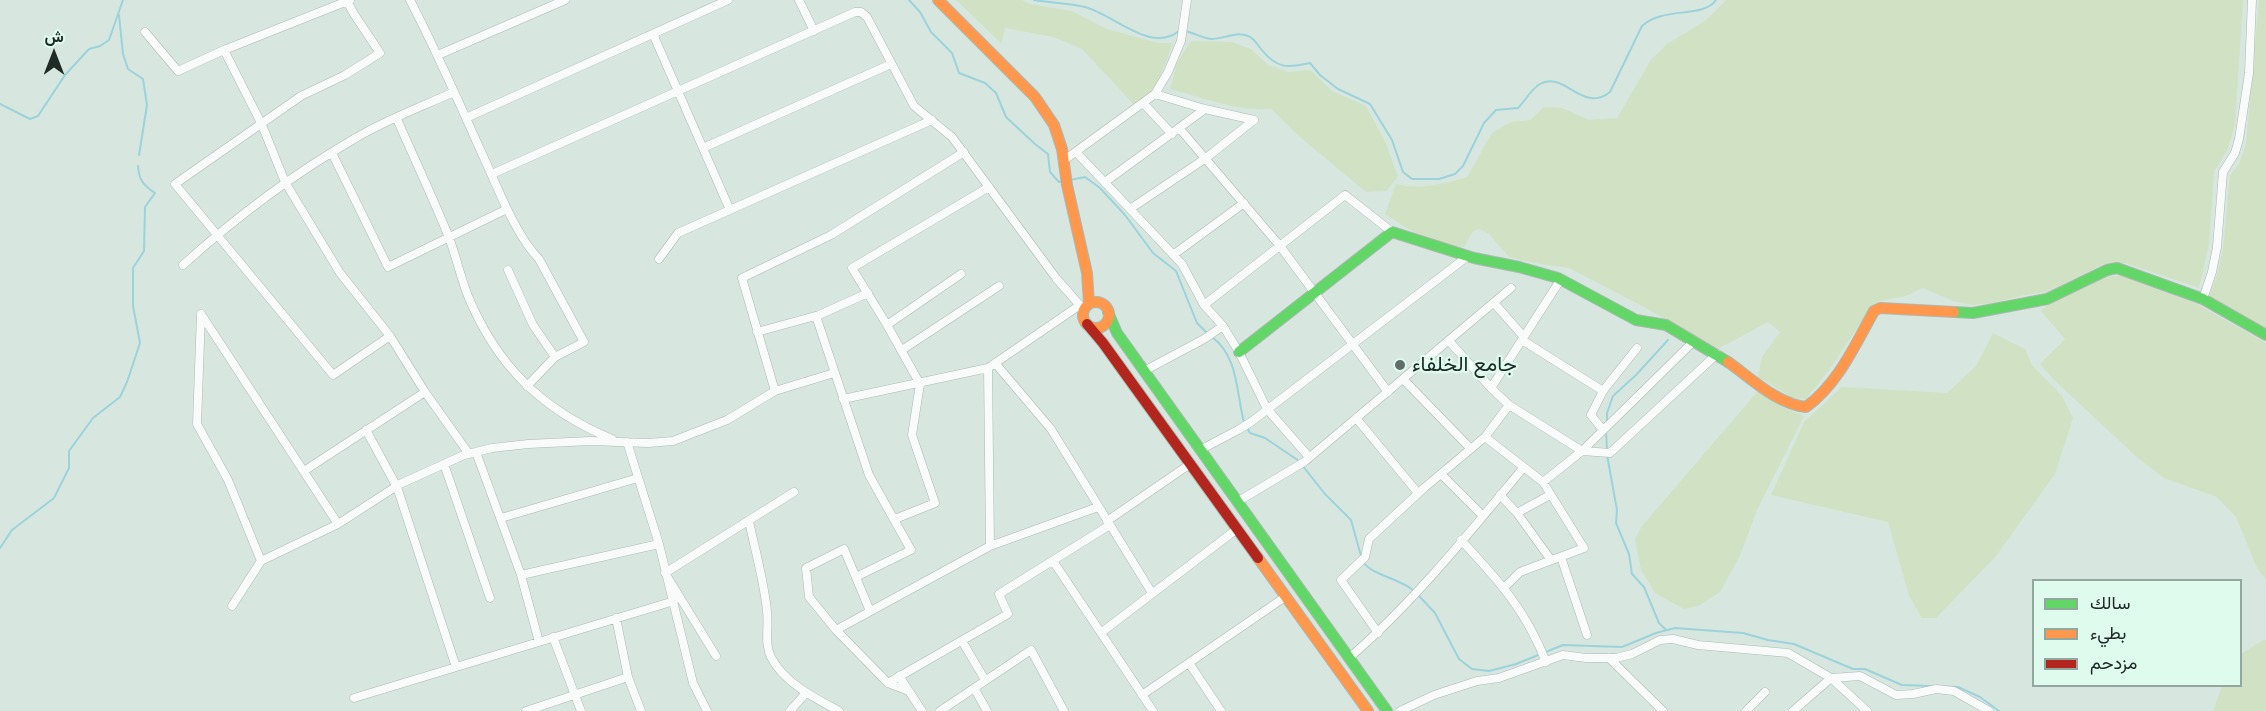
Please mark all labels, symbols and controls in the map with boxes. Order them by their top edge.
north arrow [24,24,84,84]
text: ش [44,25,64,47]
place label: جامع الخلفاء [1412,352,1517,378]
marker: جامع الخلفاء [1393,358,1407,372]
legend [2032,579,2242,687]
text: سالك [2090,590,2130,614]
text: بطيء [2090,620,2126,644]
text: مزدحم [2090,650,2137,674]

